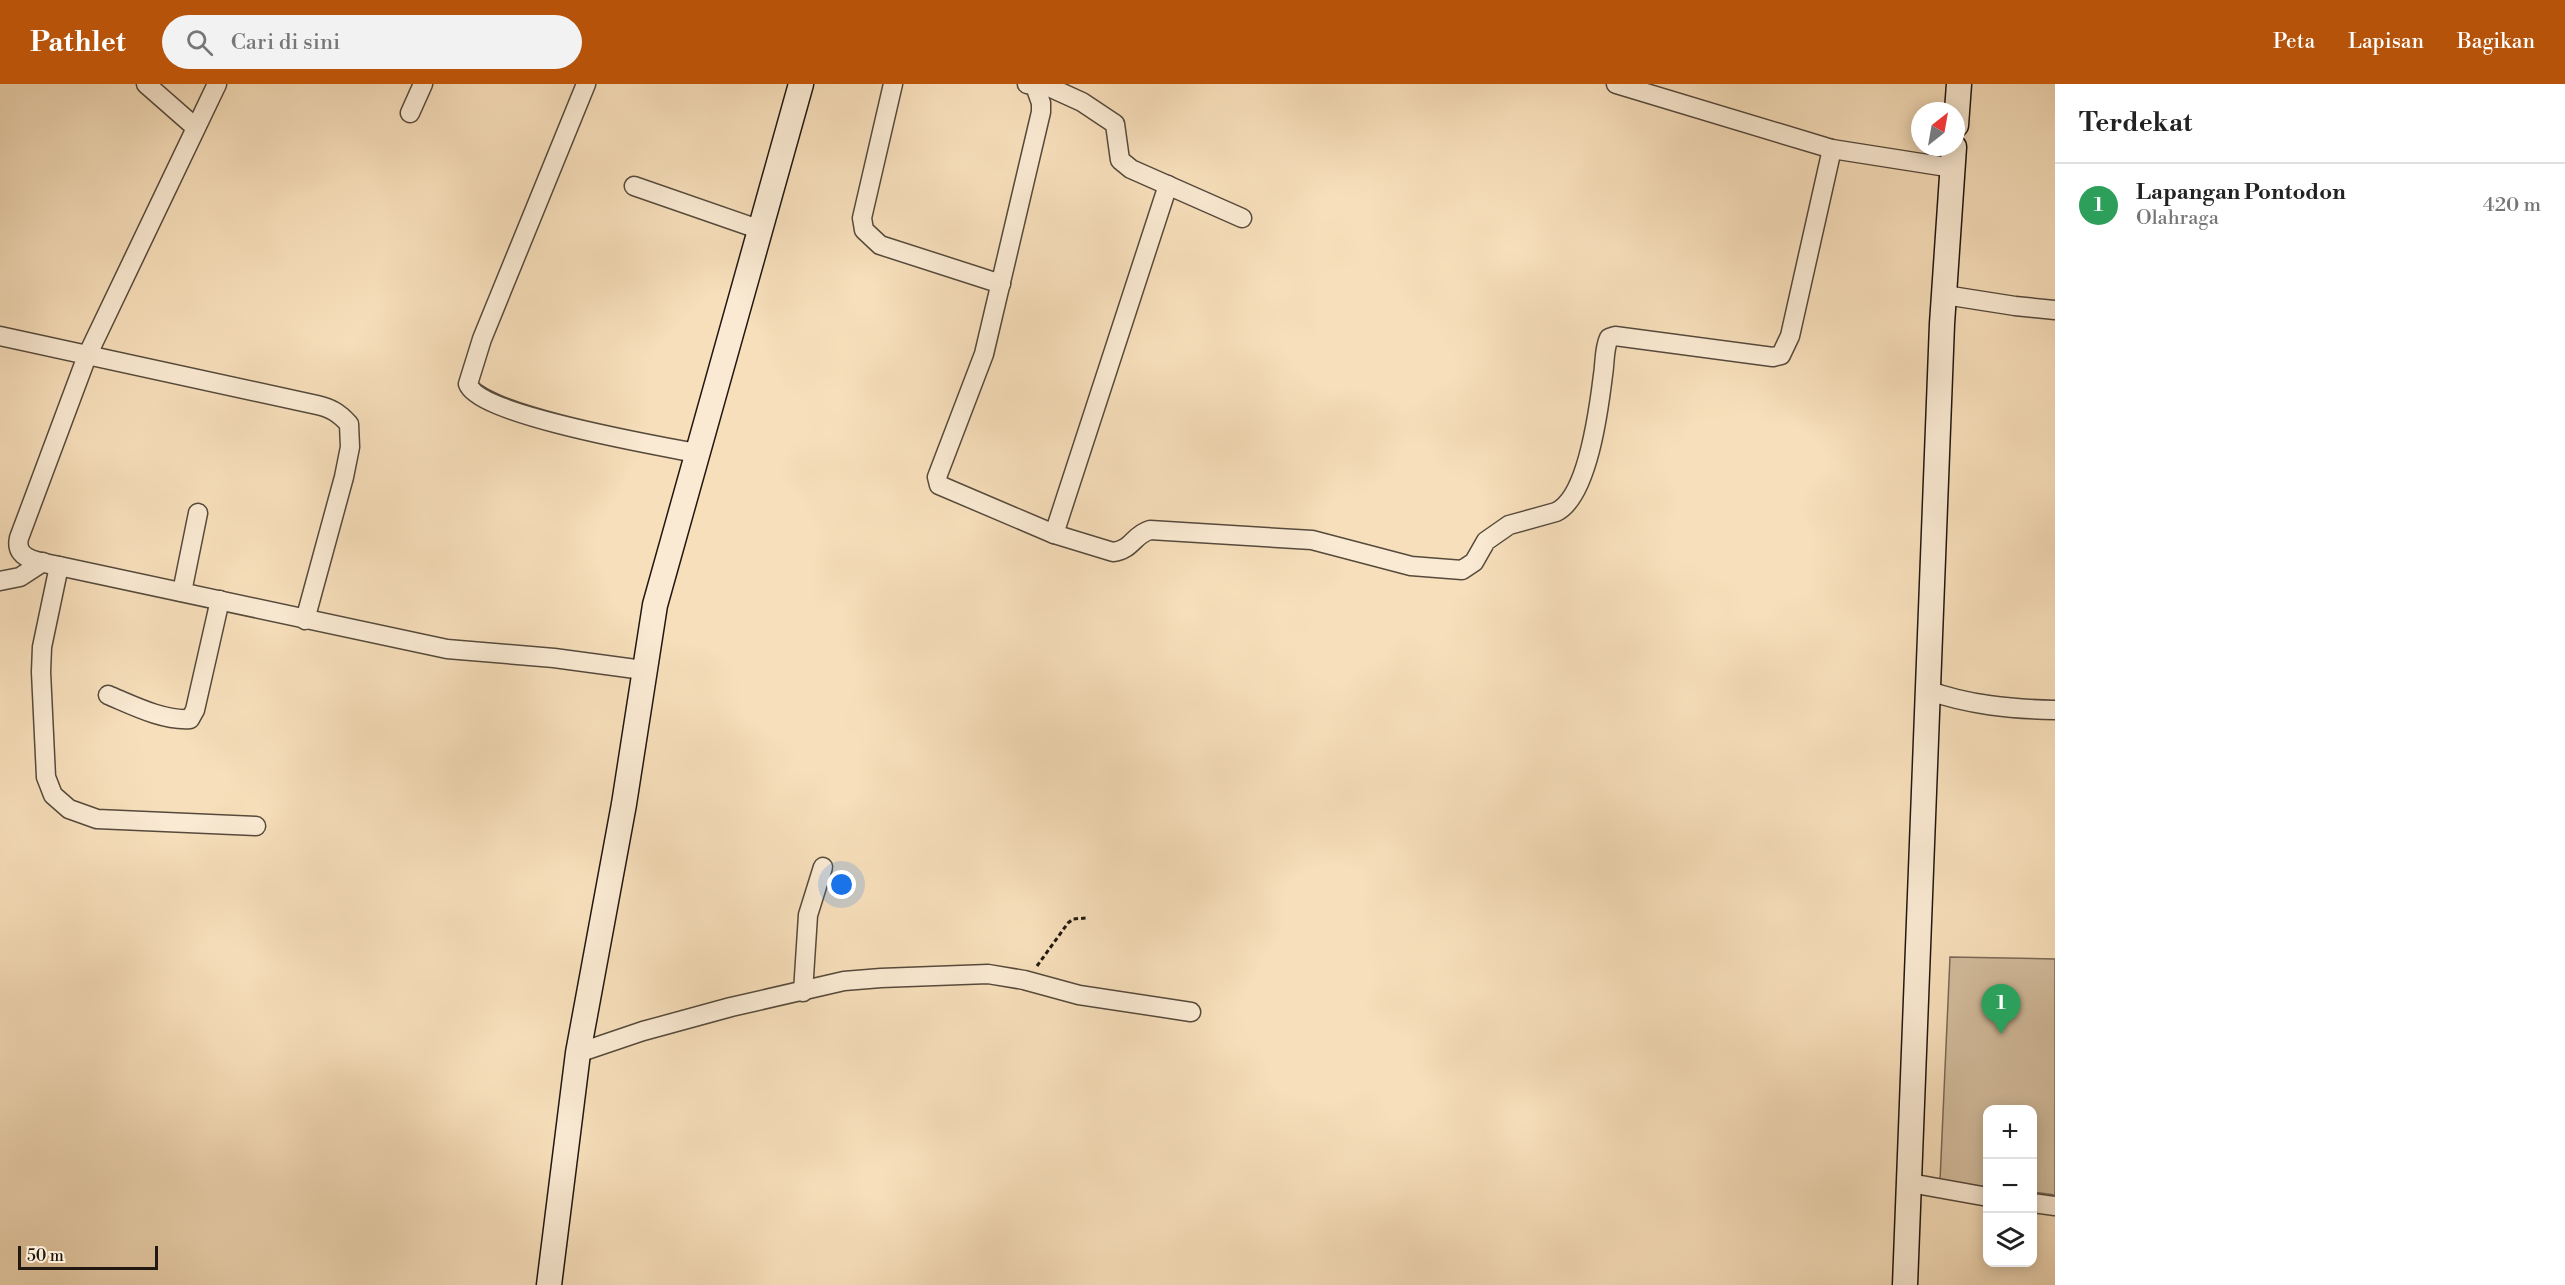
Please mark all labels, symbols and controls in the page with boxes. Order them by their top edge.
search box [162,15,582,69]
text: Pathlet [30,25,126,60]
icon: search [183,26,216,59]
text: Cari di sini [231,29,340,56]
text: Peta [2273,29,2315,55]
text: Lapisan [2348,29,2424,55]
text: Bagikan [2457,29,2535,55]
north arrow [1911,102,1965,156]
text: Terdekat [2079,107,2192,139]
text: Lapangan Pontodon [2136,179,2346,206]
text: 1 [2094,193,2103,218]
text: 420 m [2483,193,2541,218]
text: Olahraga [2136,206,2219,231]
your location [827,870,856,899]
pin: 1 [1982,984,2020,1034]
map controls [1983,1105,2037,1267]
button: + [1983,1105,2037,1159]
button: − [1983,1159,2037,1213]
button: layers [1983,1213,2037,1267]
scale bar [18,1243,158,1270]
text: 50 m [27,1246,64,1266]

